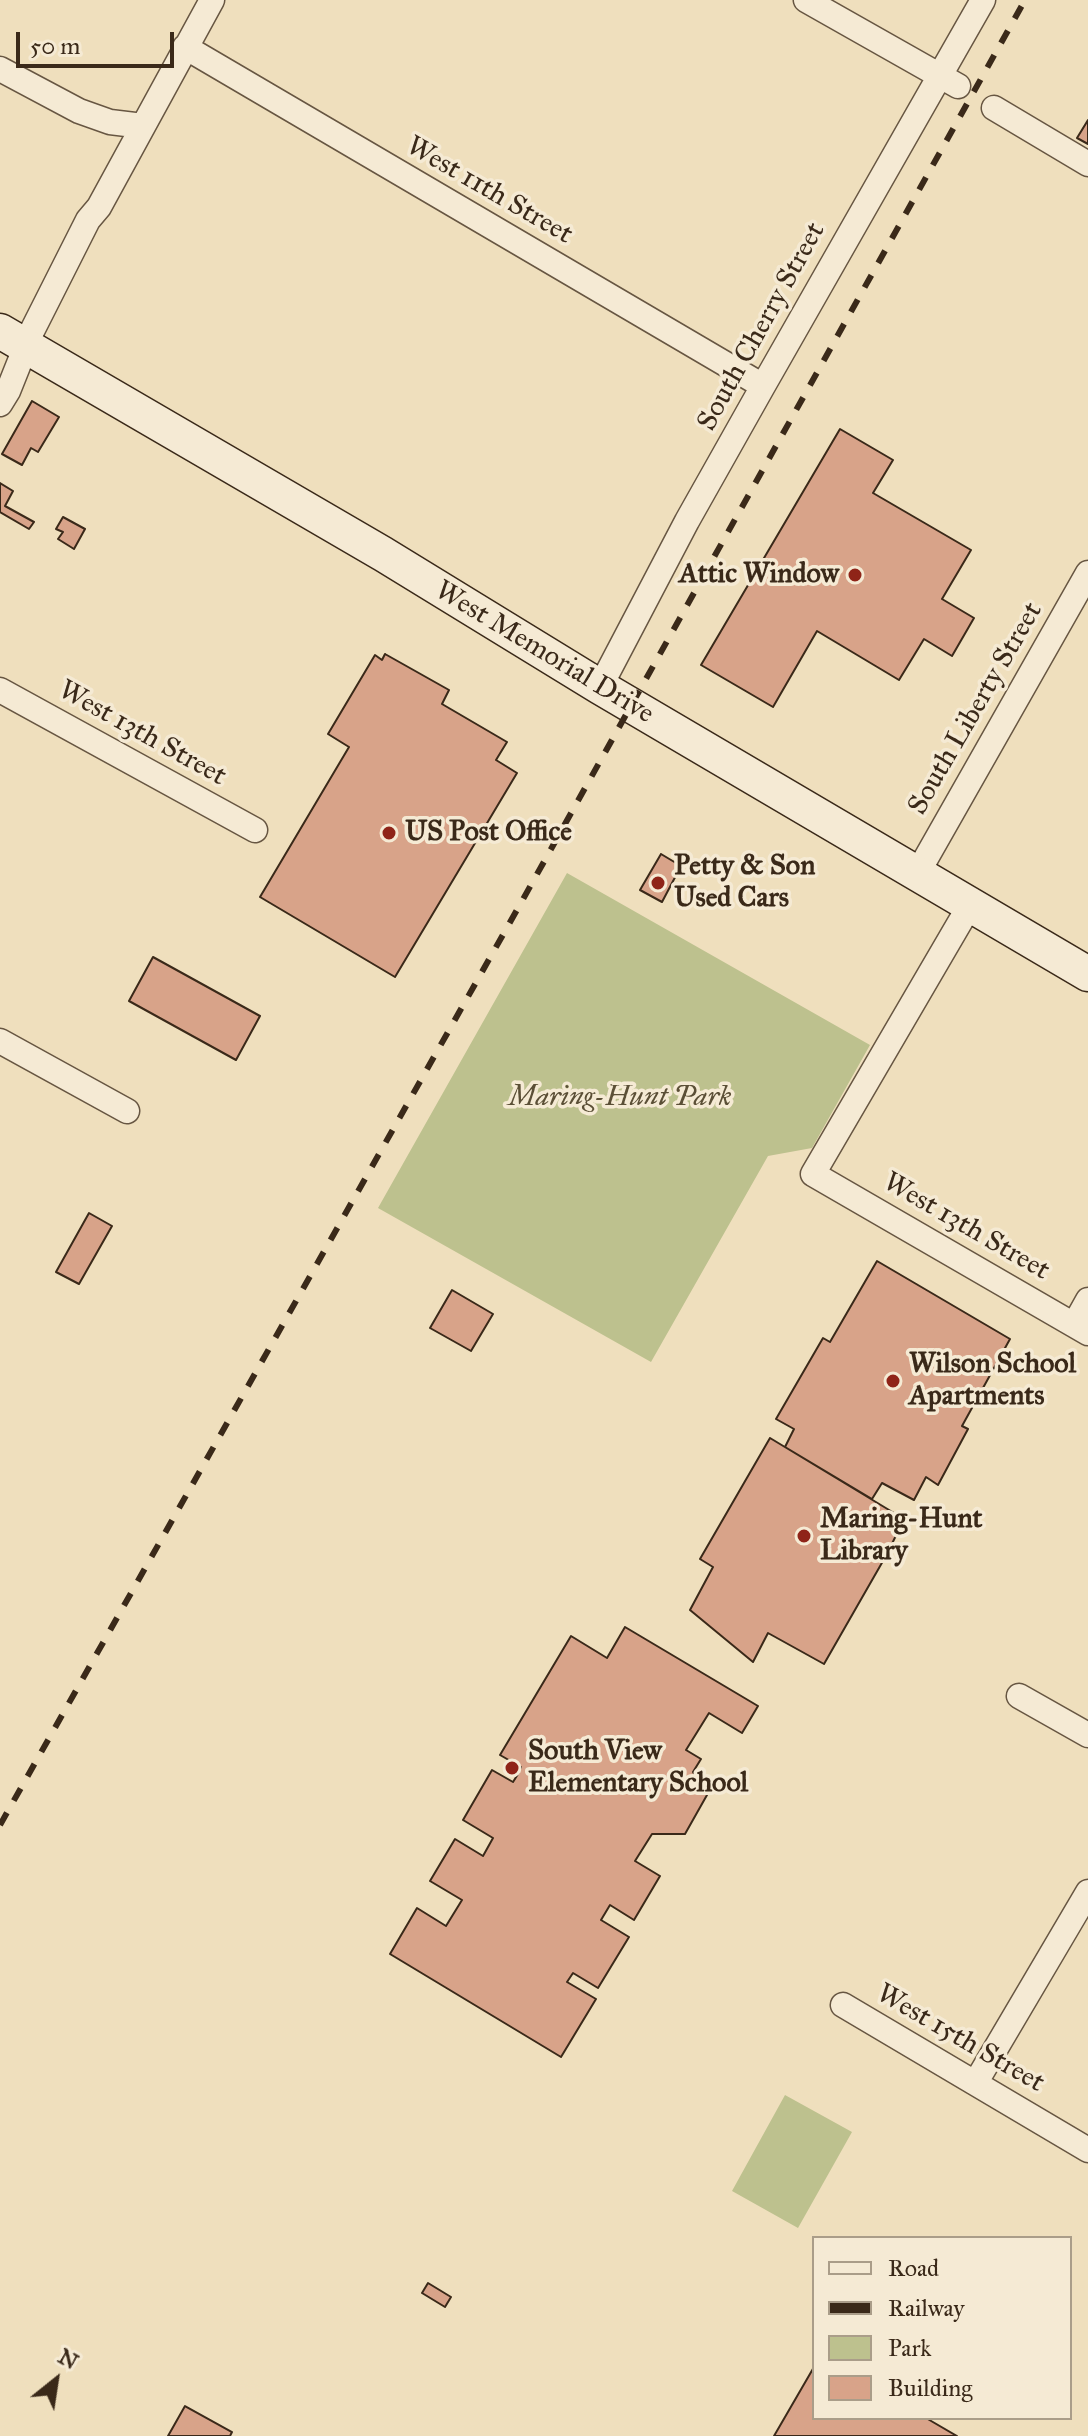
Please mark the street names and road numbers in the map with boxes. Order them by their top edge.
street label: West 11th Street [400,130,578,252]
street label: South Cherry Street [691,217,833,437]
street label: West Memorial Drive [428,574,660,732]
street label: South Liberty Street [902,597,1050,821]
street label: West 13th Street [52,674,232,794]
street label: West 13th Street [877,1166,1055,1288]
street label: West 15th Street [870,1977,1050,2101]

